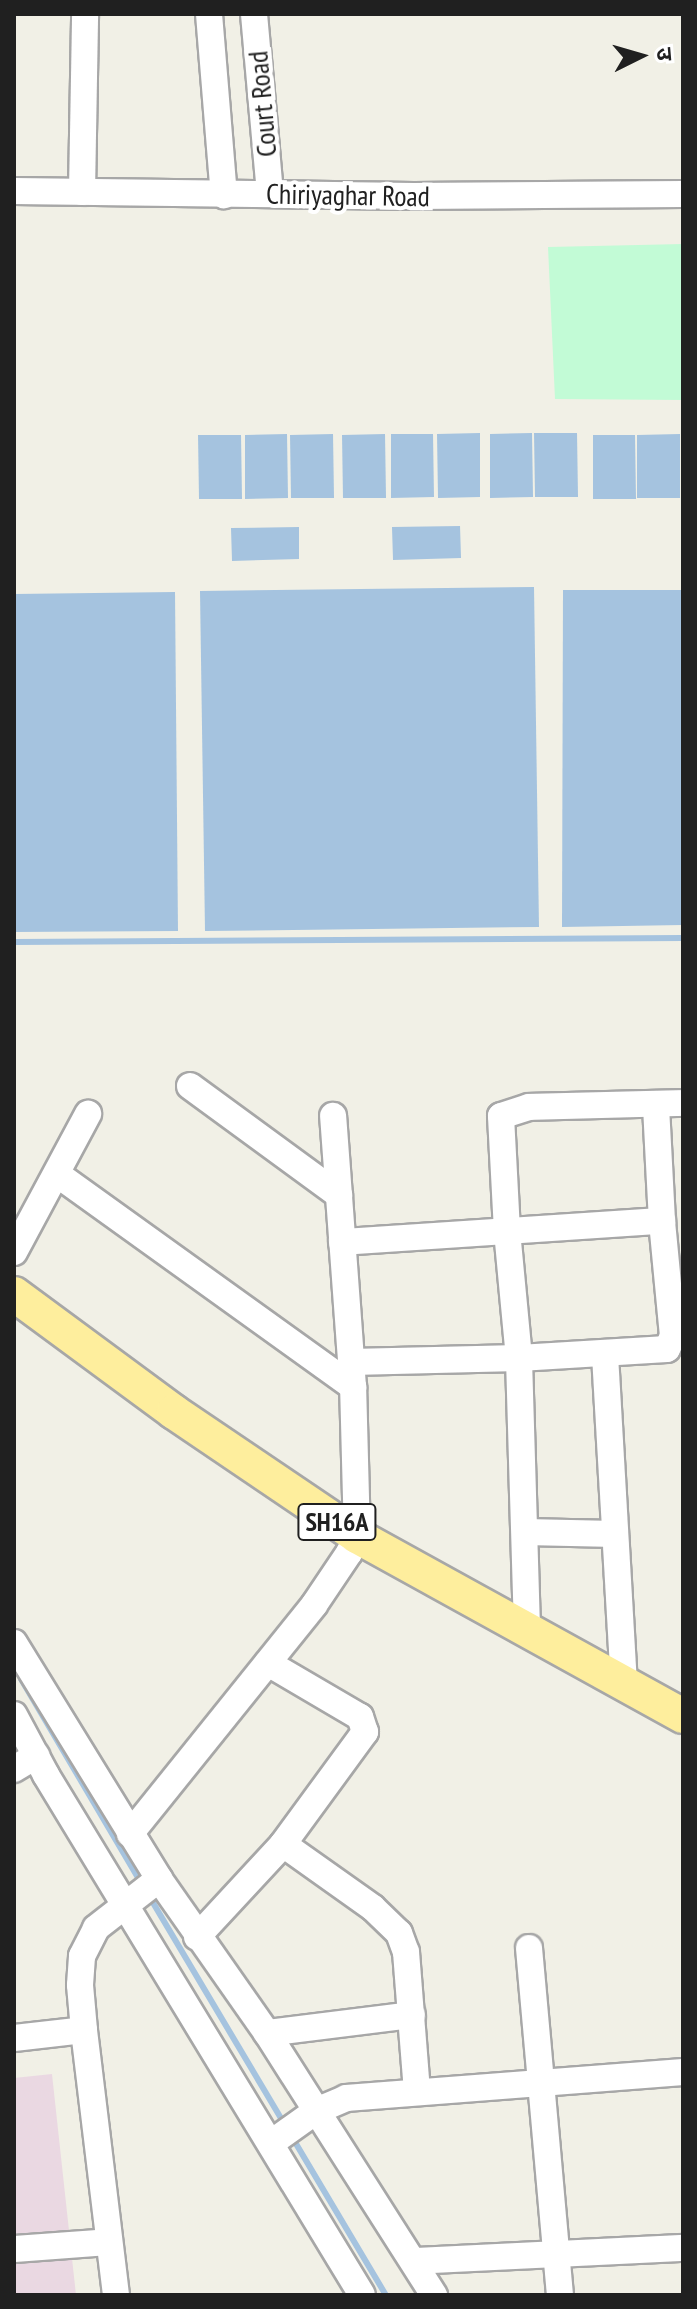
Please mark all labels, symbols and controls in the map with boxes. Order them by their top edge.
north arrow [601,16,681,96]
text: उ [650,46,679,62]
street label: Court Road [241,50,283,158]
street label: Chiriyaghar Road [266,177,430,213]
road number: SH16A [297,1500,377,1544]

